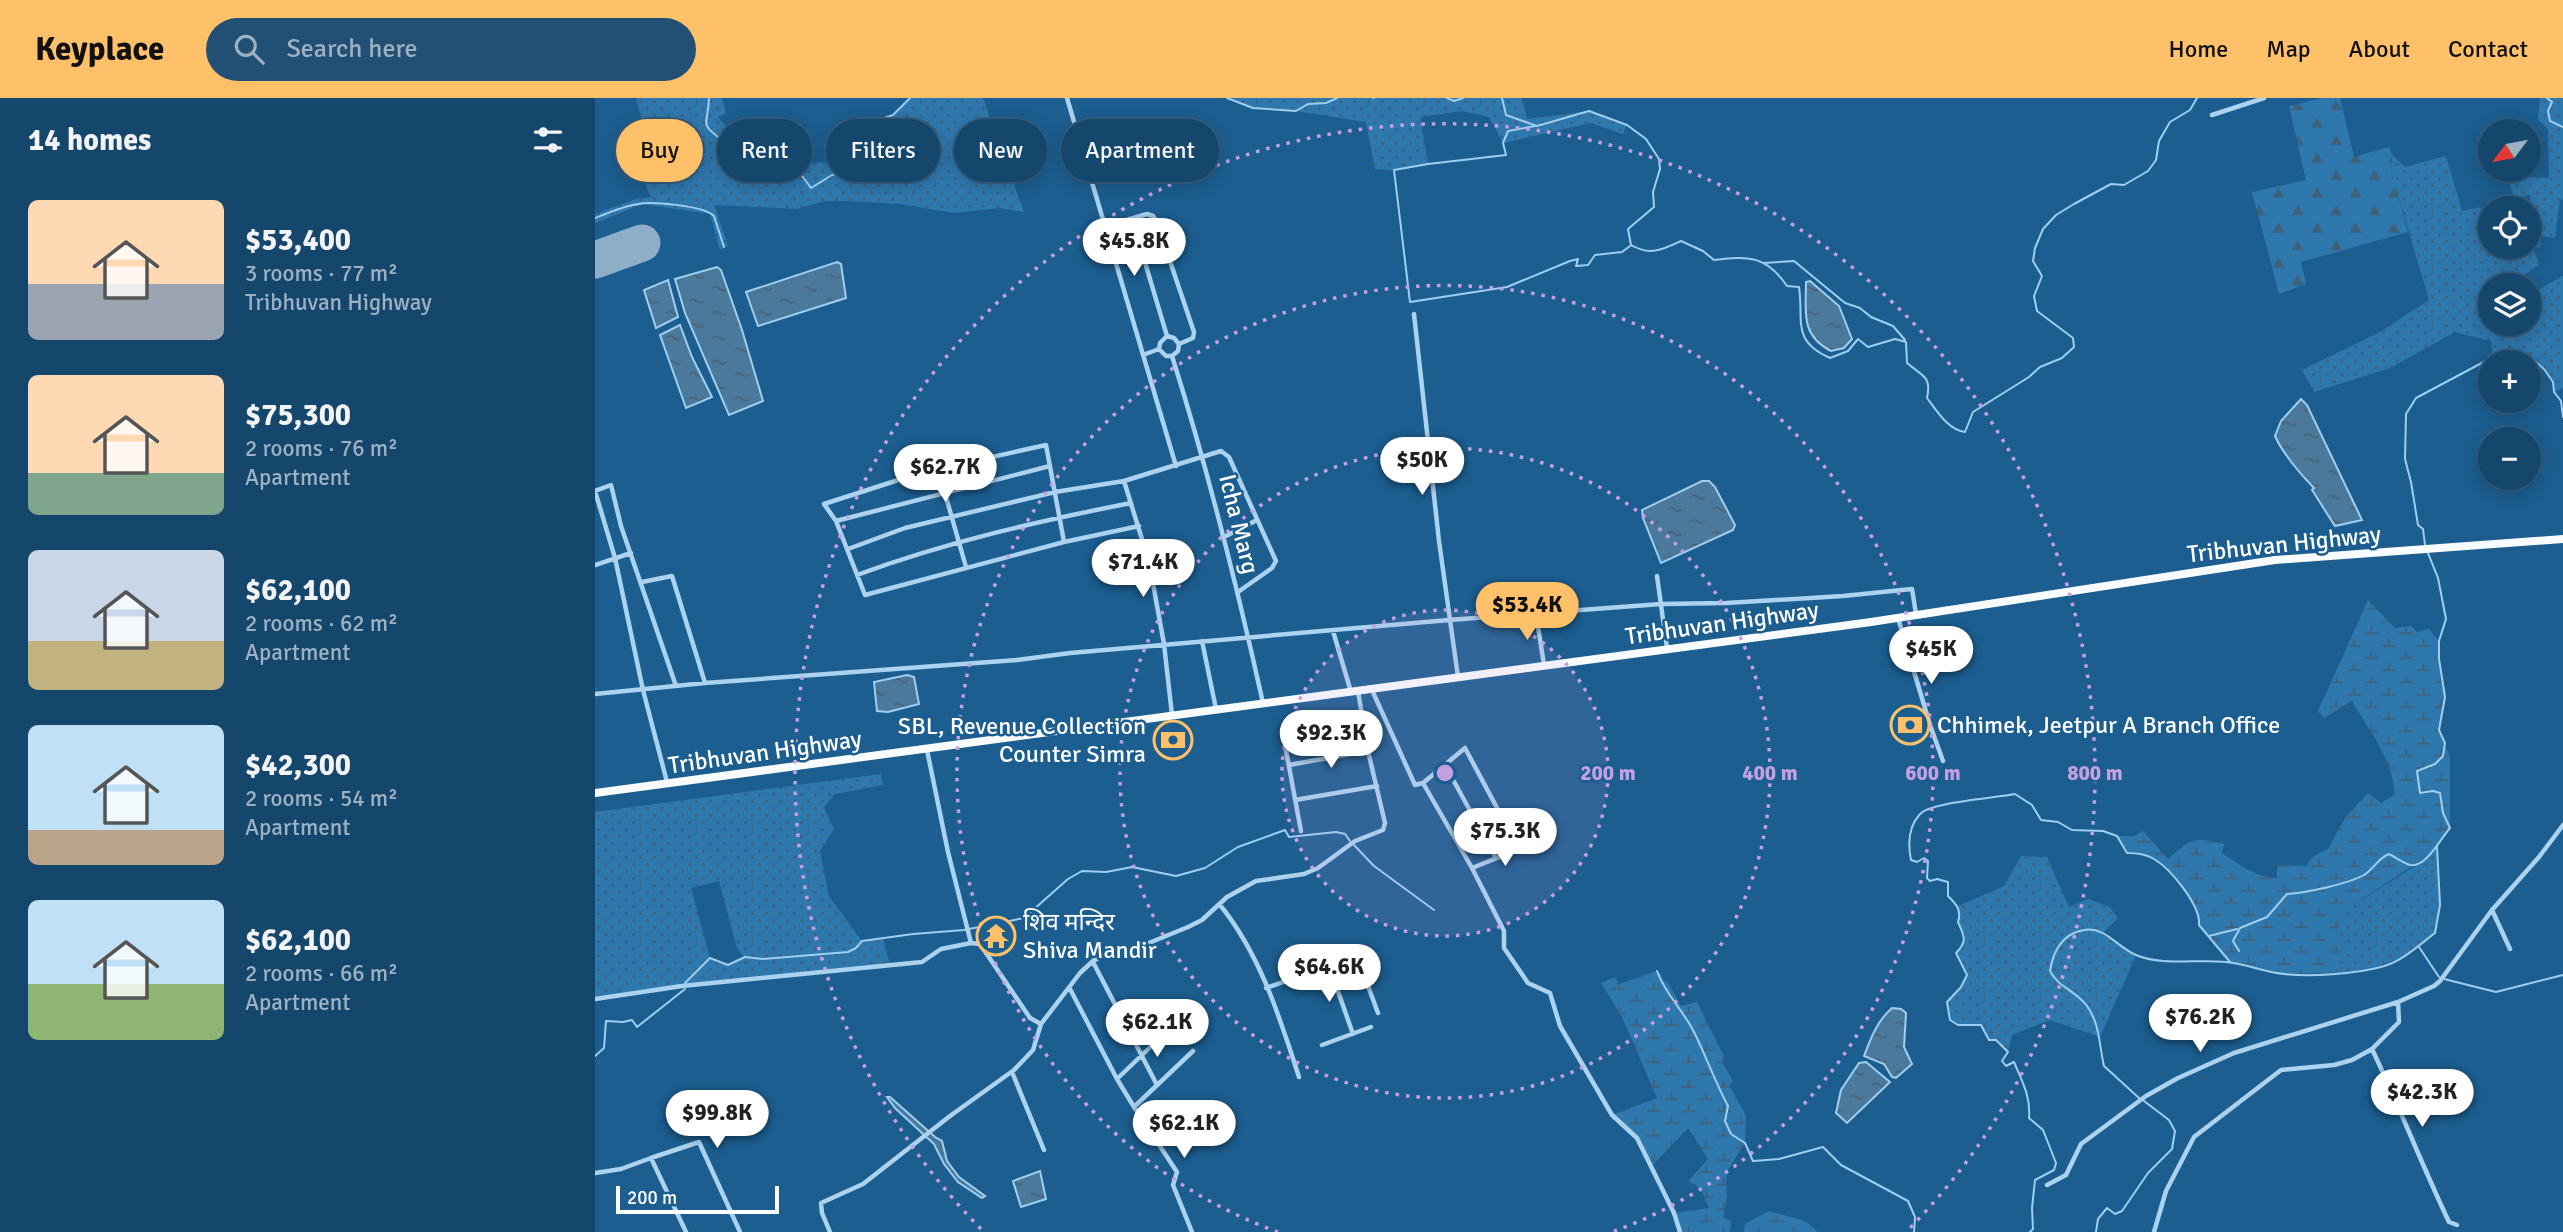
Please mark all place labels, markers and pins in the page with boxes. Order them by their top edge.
pin: $45.8K [1077,218,1191,278]
pin: $50K [1381,438,1463,497]
pin: $62.7K [888,444,1002,504]
pin: $71.4K [1086,540,1200,599]
pin: $53.4K [1470,582,1584,642]
pin: $45K [1890,626,1972,686]
bank icon: Chhimek, Jeetpur A Branch Office [1889,704,1931,746]
pin: $92.3K [1274,710,1388,770]
place label: Chhimek, Jeetpur A Branch Office [1937,710,2280,740]
place label: SBL, Revenue Collection Counter Simra [898,711,1146,769]
bank icon: SBL, Revenue Collection Counter Simra [1152,719,1194,761]
centre of rings [1433,761,1457,785]
pin: $75.3K [1448,808,1562,868]
place label: शिव मन्दिर Shiva Mandir [1023,907,1157,965]
temple icon: शिव मन्दिर Shiva Mandir [975,915,1017,957]
pin: $64.6K [1272,944,1386,1004]
pin: $76.2K [2143,995,2257,1054]
pin: $62.1K [1100,1000,1214,1059]
pin: $42.3K [2365,1070,2479,1129]
pin: $99.8K [660,1090,774,1150]
pin: $62.1K [1127,1100,1241,1160]

